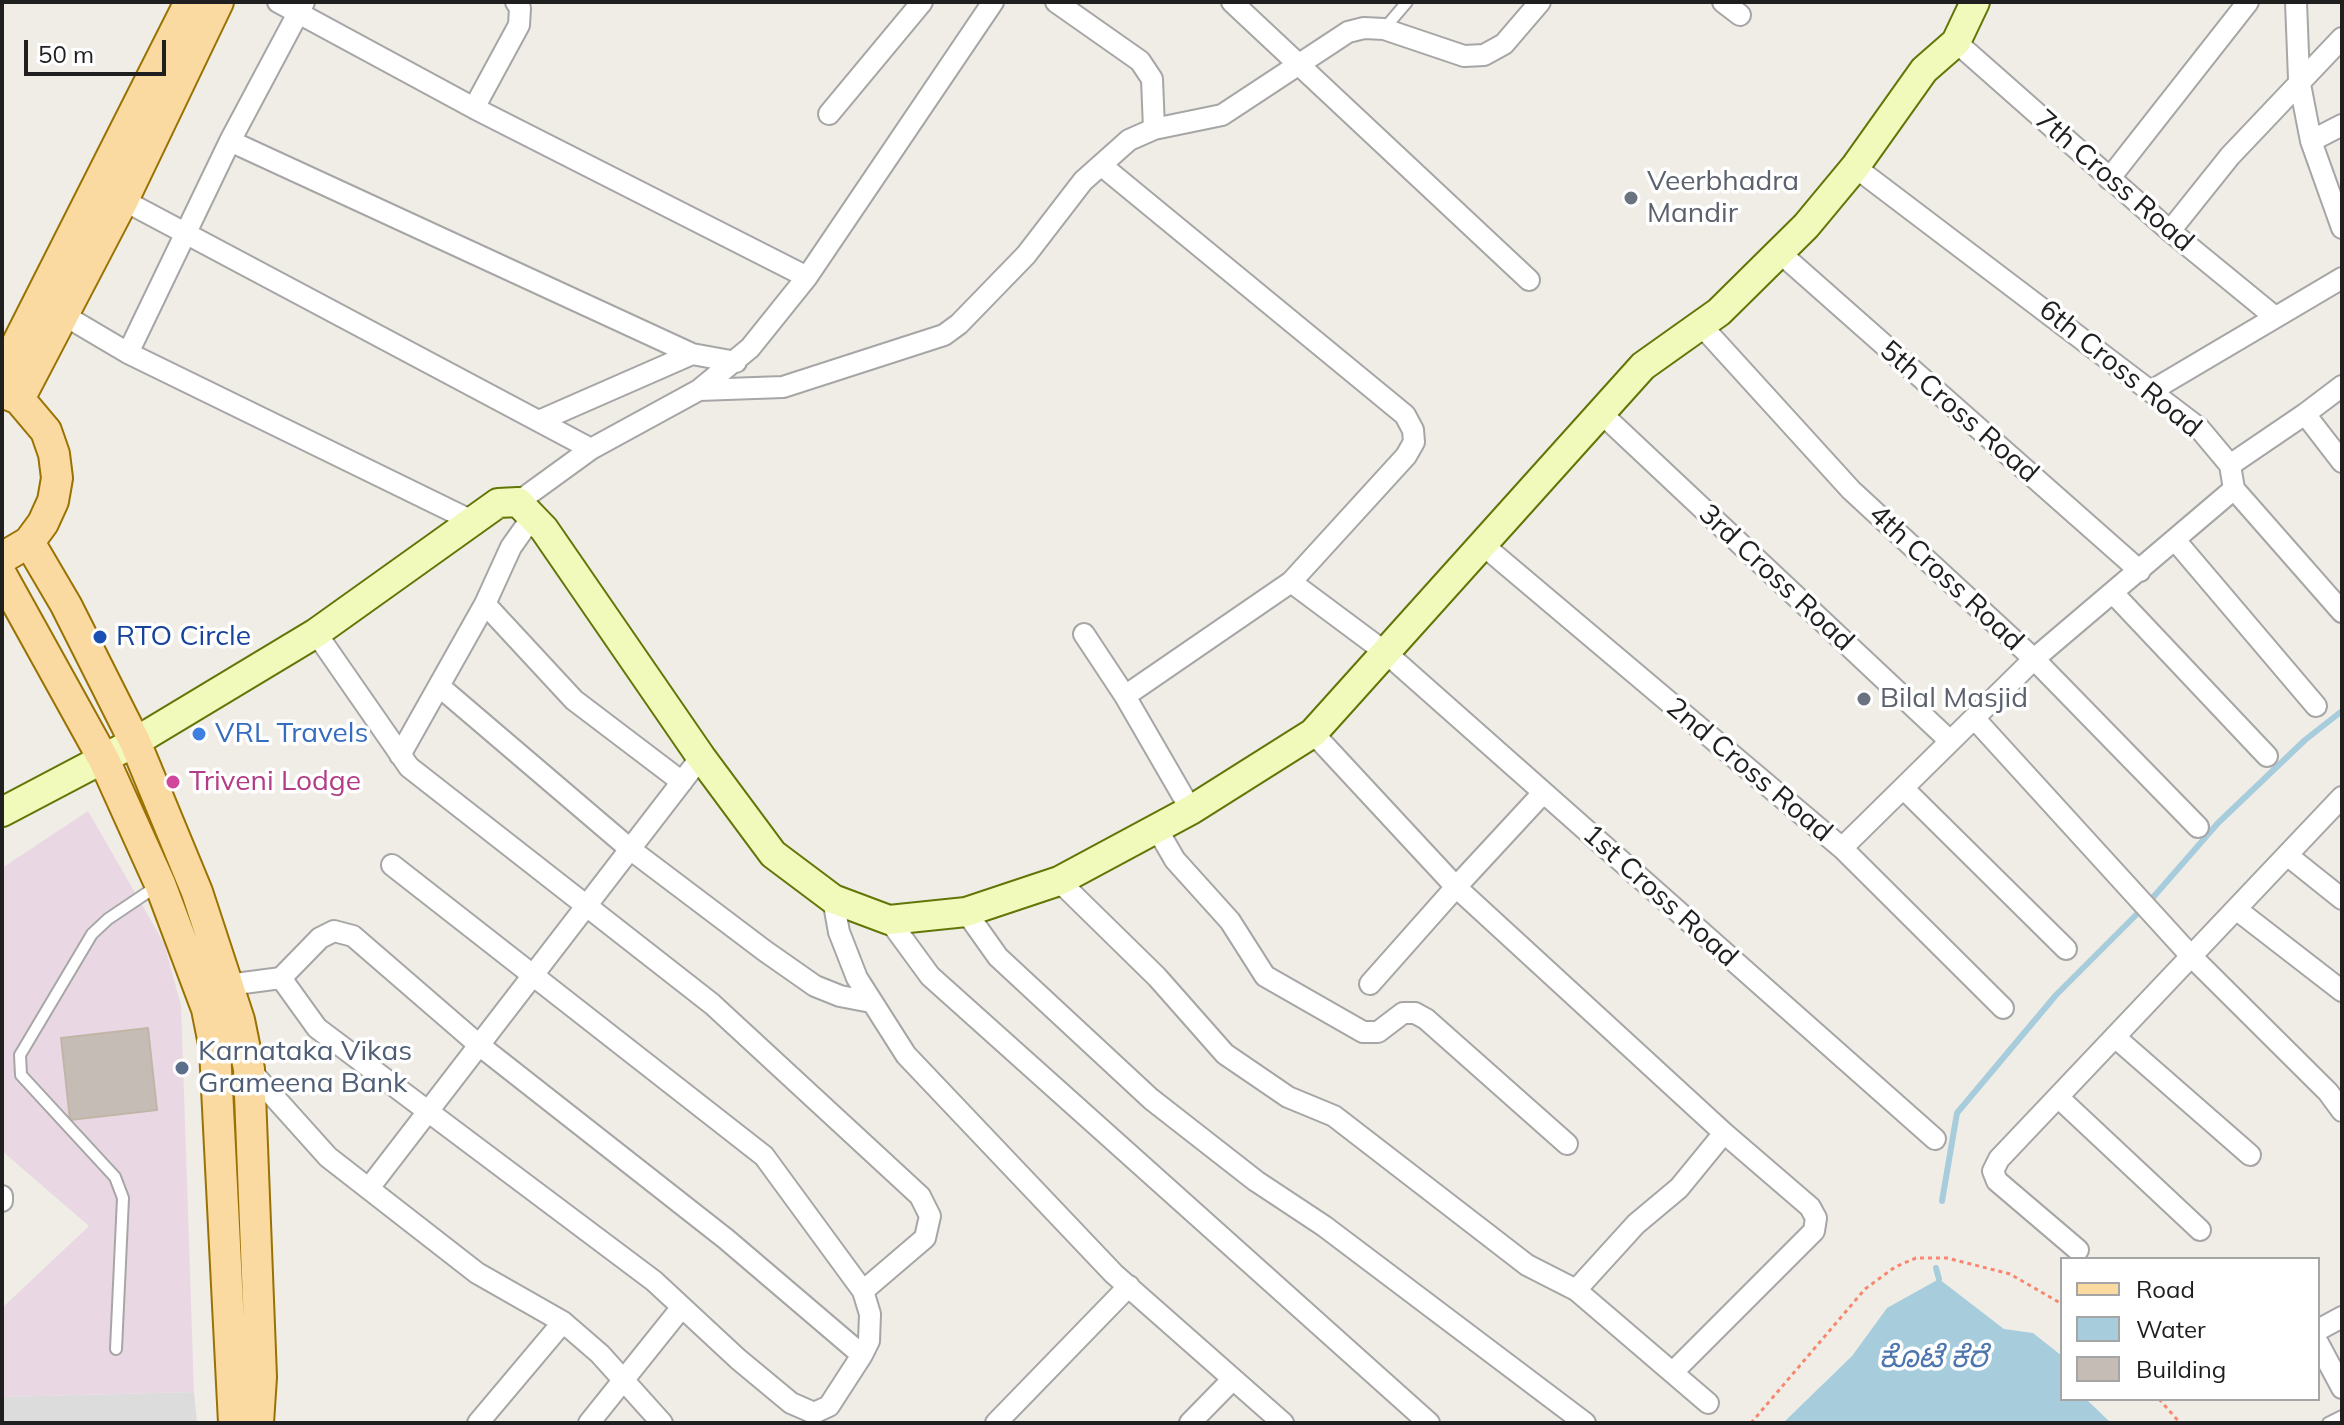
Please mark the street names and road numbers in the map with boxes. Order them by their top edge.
street label: 7th Cross Road [2028,103,2200,259]
street label: 6th Cross Road [2032,293,2208,445]
street label: 5th Cross Road [1873,334,2045,490]
street label: 3rd Cross Road [1692,498,1860,658]
street label: 4th Cross Road [1862,498,2030,658]
street label: 2nd Cross Road [1659,691,1839,849]
street label: 1st Cross Road [1576,818,1744,974]

